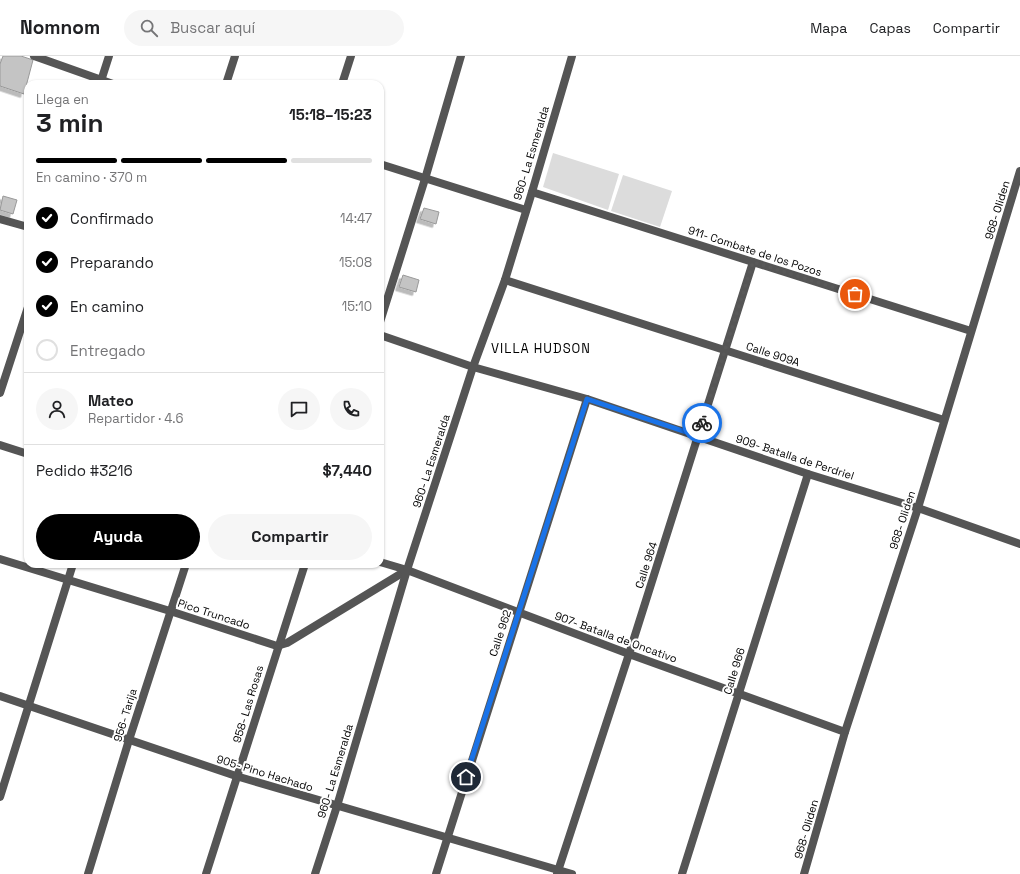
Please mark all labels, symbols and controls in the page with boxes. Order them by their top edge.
search box [124,10,404,46]
text: Nomnom [20,15,100,40]
icon: search [138,17,160,39]
text: Buscar aquí [170,18,255,37]
text: Mapa [810,19,847,37]
text: Capas [869,19,911,37]
text: Compartir [933,19,1000,37]
text: Llega en [36,91,89,108]
street label: 960- La Esmeralda [510,104,552,202]
text: 15:18–15:23 [289,105,372,124]
text: 3 min [36,106,104,140]
text: En camino · 370 m [36,169,147,186]
street label: 968- Oliden [981,179,1013,241]
icon: check [36,207,58,229]
text: Confirmado [70,209,154,228]
text: 14:47 [340,210,372,227]
street label: 911- Combate de los Pozos [686,223,824,279]
icon: check [36,251,58,273]
text: Preparando [70,253,154,272]
text: 15:08 [339,254,372,271]
pin [838,277,872,311]
icon: bag [844,283,866,305]
icon: check [36,295,58,317]
text: En camino [70,297,144,316]
text: 15:10 [342,298,372,315]
street label: Calle 909A [744,339,802,369]
district label: VILLA HUDSON [491,340,591,357]
text: Entregado [70,341,146,360]
button: person [36,388,78,430]
button: chat [278,388,320,430]
button: phone [330,388,372,430]
text: Mateo [88,391,134,410]
courier [682,403,722,443]
text: Repartidor · 4.6 [88,410,184,427]
street label: 960- La Esmeralda [409,412,453,510]
icon: bike [691,412,713,434]
street label: 909- Batalla de Perdriel [734,431,856,483]
text: Pedido #3216 [36,461,133,480]
text: $7,440 [322,461,372,480]
street label: 968- Oliden [886,489,918,551]
button: Ayuda [36,514,200,560]
button: Compartir [208,514,372,560]
street label: Calle 964 [632,540,660,590]
street label: Pico Truncado [176,596,252,632]
street label: Calle 962 [486,608,514,658]
street label: 907- Batalla de Oncativo [553,608,679,666]
street label: Calle 966 [720,646,748,696]
street label: 958- Las Rosas [230,663,266,744]
street label: 956- Tarija [110,686,140,743]
street label: 960- La Esmeralda [314,722,356,820]
street label: 905- Pino Hachado [215,752,315,794]
pin [449,760,483,794]
icon: home [455,766,477,788]
street label: 968- Oliden [791,798,821,860]

